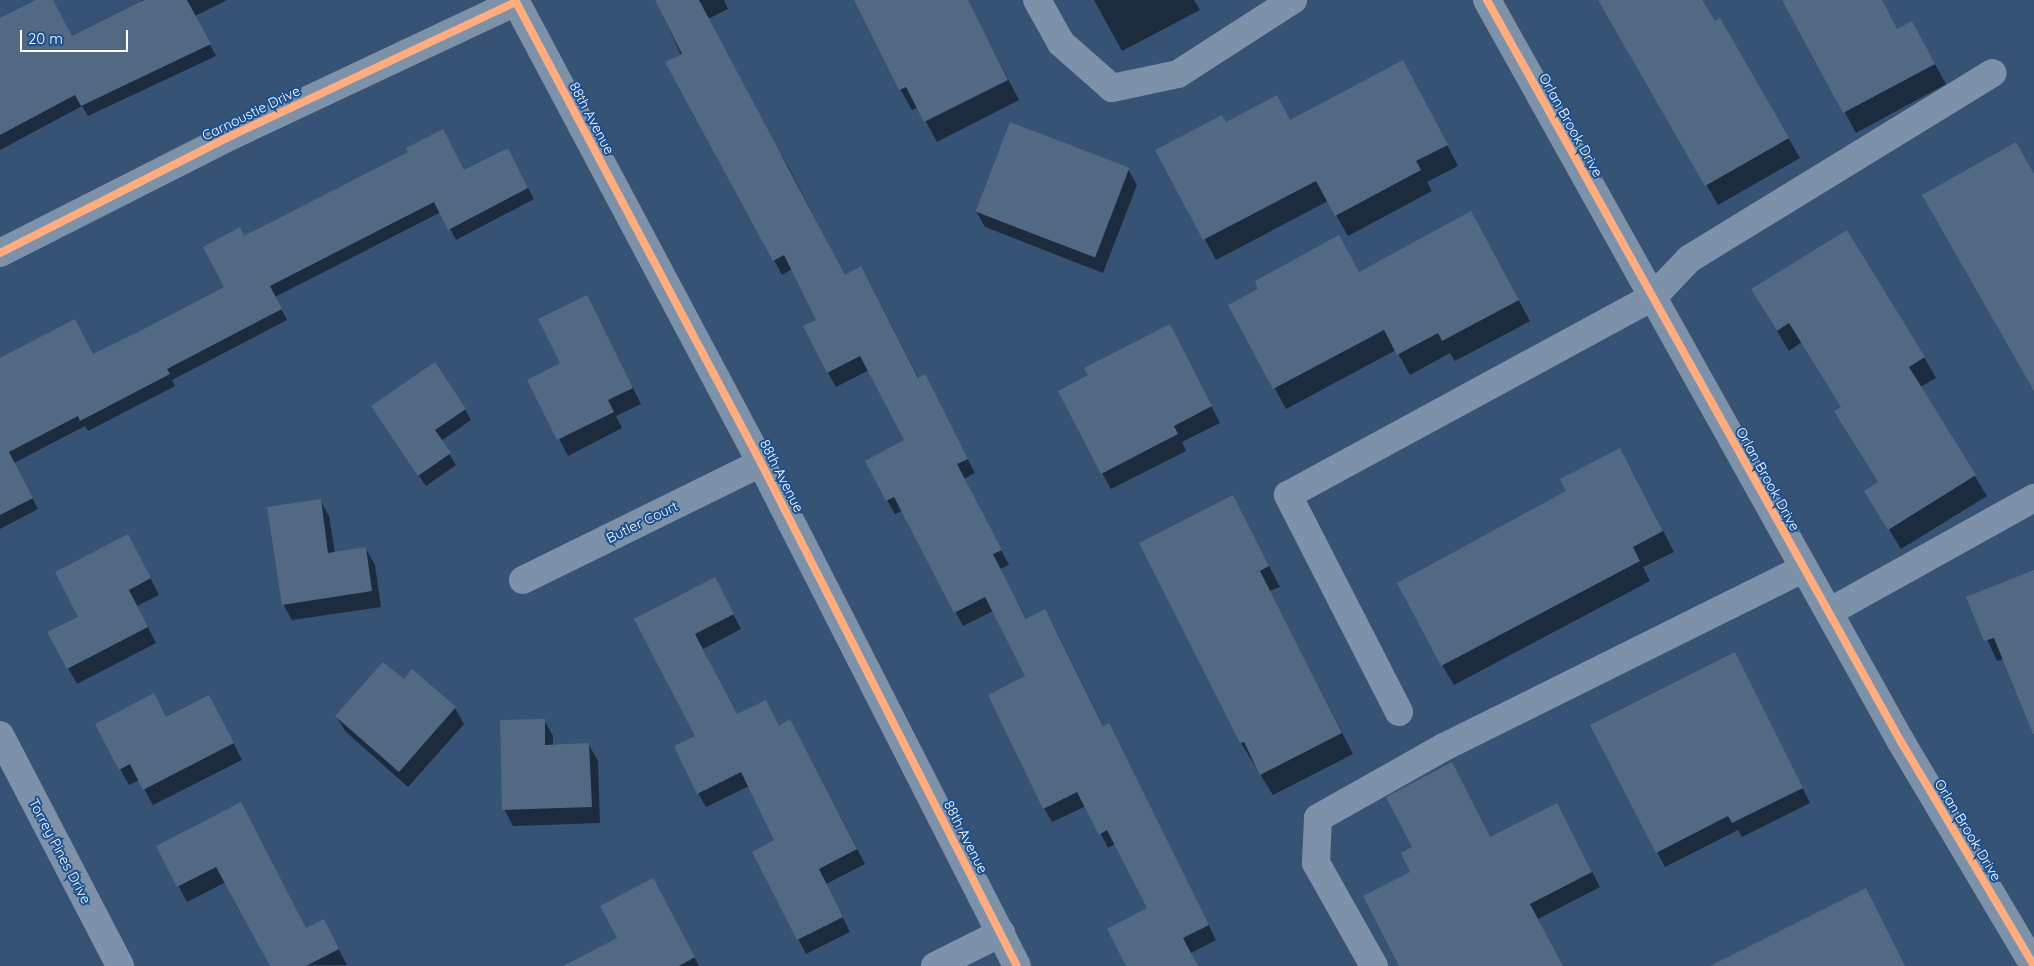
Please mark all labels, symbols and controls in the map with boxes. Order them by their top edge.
scale bar [22,20,130,52]
text: 20 m [28,29,63,48]
street label: Orlan Brook Drive [1536,70,1606,180]
street label: 88th Avenue [566,79,618,157]
street label: Carnoustie Drive [199,82,303,144]
street label: Orlan Brook Drive [1733,424,1803,534]
street label: 88th Avenue [756,437,808,515]
street label: Butler Court [603,497,681,547]
street label: Orlan Brook Drive [1931,776,2005,884]
street label: Torrey Pines Drive [25,796,95,906]
street label: 88th Avenue [940,798,992,876]

